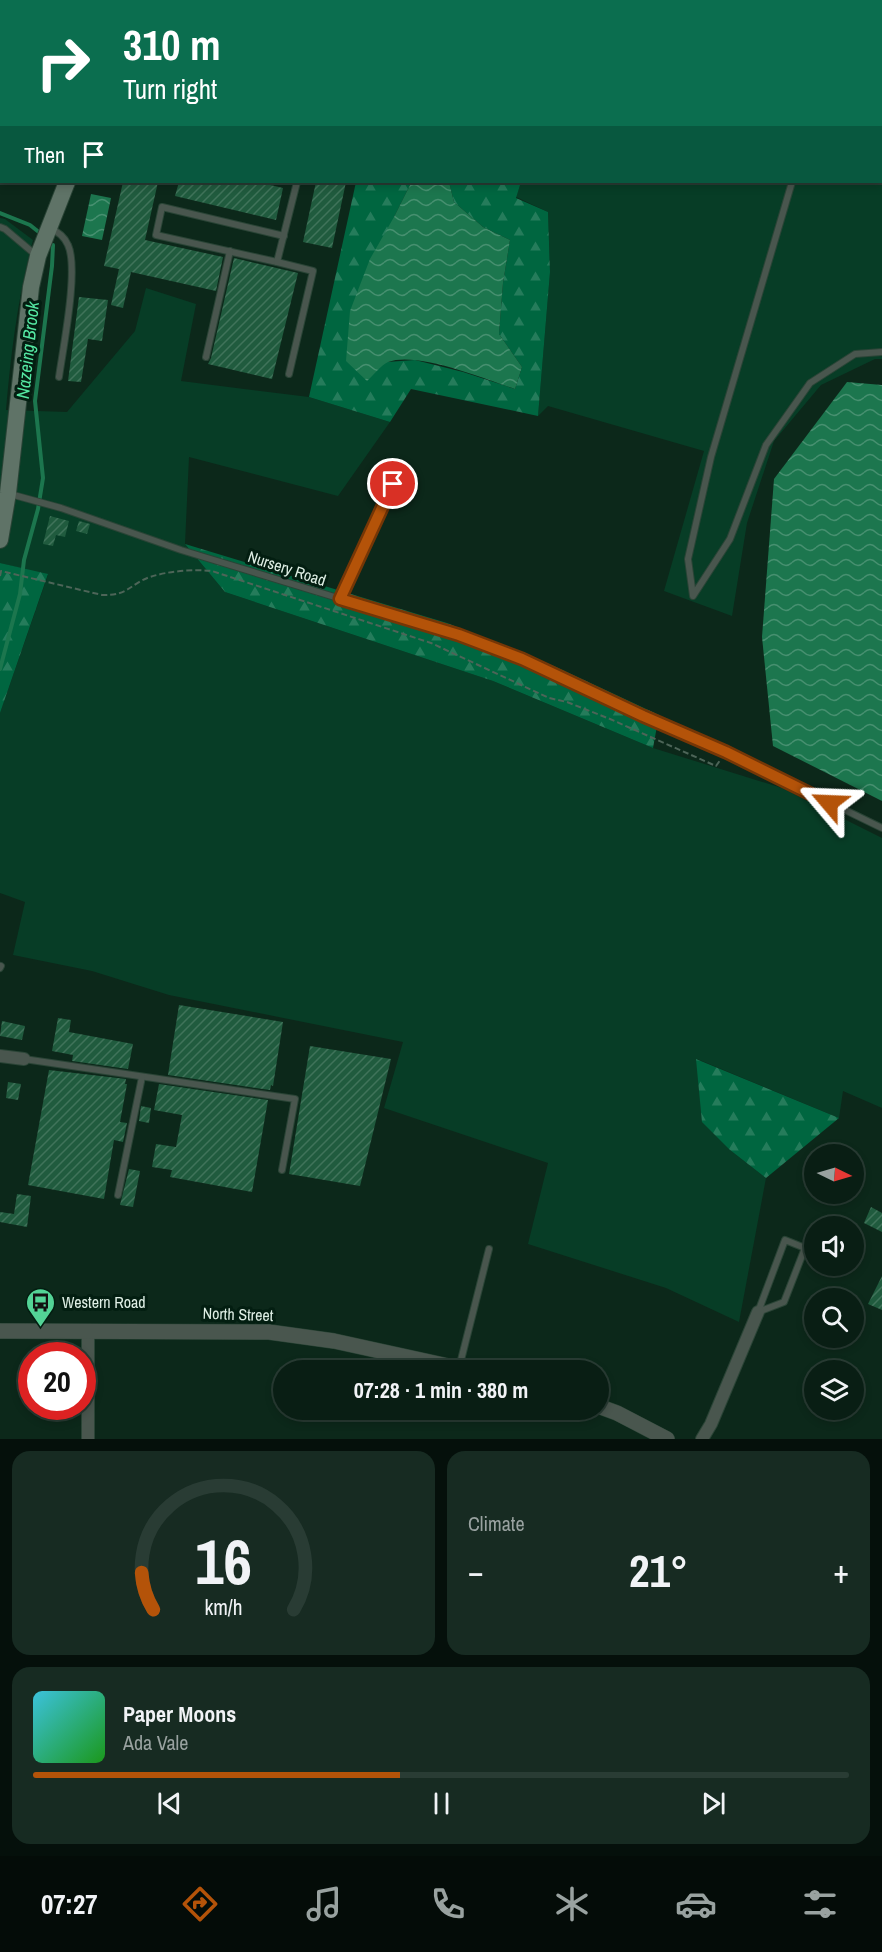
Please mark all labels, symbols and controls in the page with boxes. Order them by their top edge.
text: 310 m [123,17,221,73]
icon: right [24,24,102,102]
text: Turn right [123,71,217,107]
icon: arrive [77,138,110,171]
text: Then [24,140,65,170]
water label: Nazeing Brook [10,299,45,400]
pin [367,458,418,509]
icon: arrive [376,467,409,500]
street label: Nursery Road [245,545,329,591]
position arrow [797,771,861,835]
north arrow [804,1144,864,1204]
map controls [804,1144,864,1420]
button: sound [804,1216,864,1276]
bus stop icon: Western Road [25,1286,57,1328]
button: search [804,1288,864,1348]
place label: Western Road [62,1291,146,1313]
street label: North Street [202,1302,274,1326]
speed limit sign: 20 [18,1342,96,1420]
button: layers [804,1360,864,1420]
text: 07:28 · 1 min · 380 m [354,1375,528,1405]
text: Climate [468,1510,525,1537]
text: 16 [195,1519,252,1603]
text: 21° [629,1540,688,1601]
text: − [468,1549,484,1593]
text: + [833,1549,849,1593]
text: km/h [204,1593,243,1622]
text: Paper Moons [123,1699,236,1729]
text: Ada Vale [123,1729,188,1756]
icon: previous [153,1787,186,1820]
icon: pause [425,1787,458,1820]
icon: next [697,1787,730,1820]
icon: directions [179,1883,221,1925]
icon: music [303,1883,345,1925]
icon: phone [427,1883,469,1925]
icon: climate [551,1883,593,1925]
icon: car [675,1883,717,1925]
icon: filters [799,1883,841,1925]
text: 07:27 [41,1886,98,1922]

